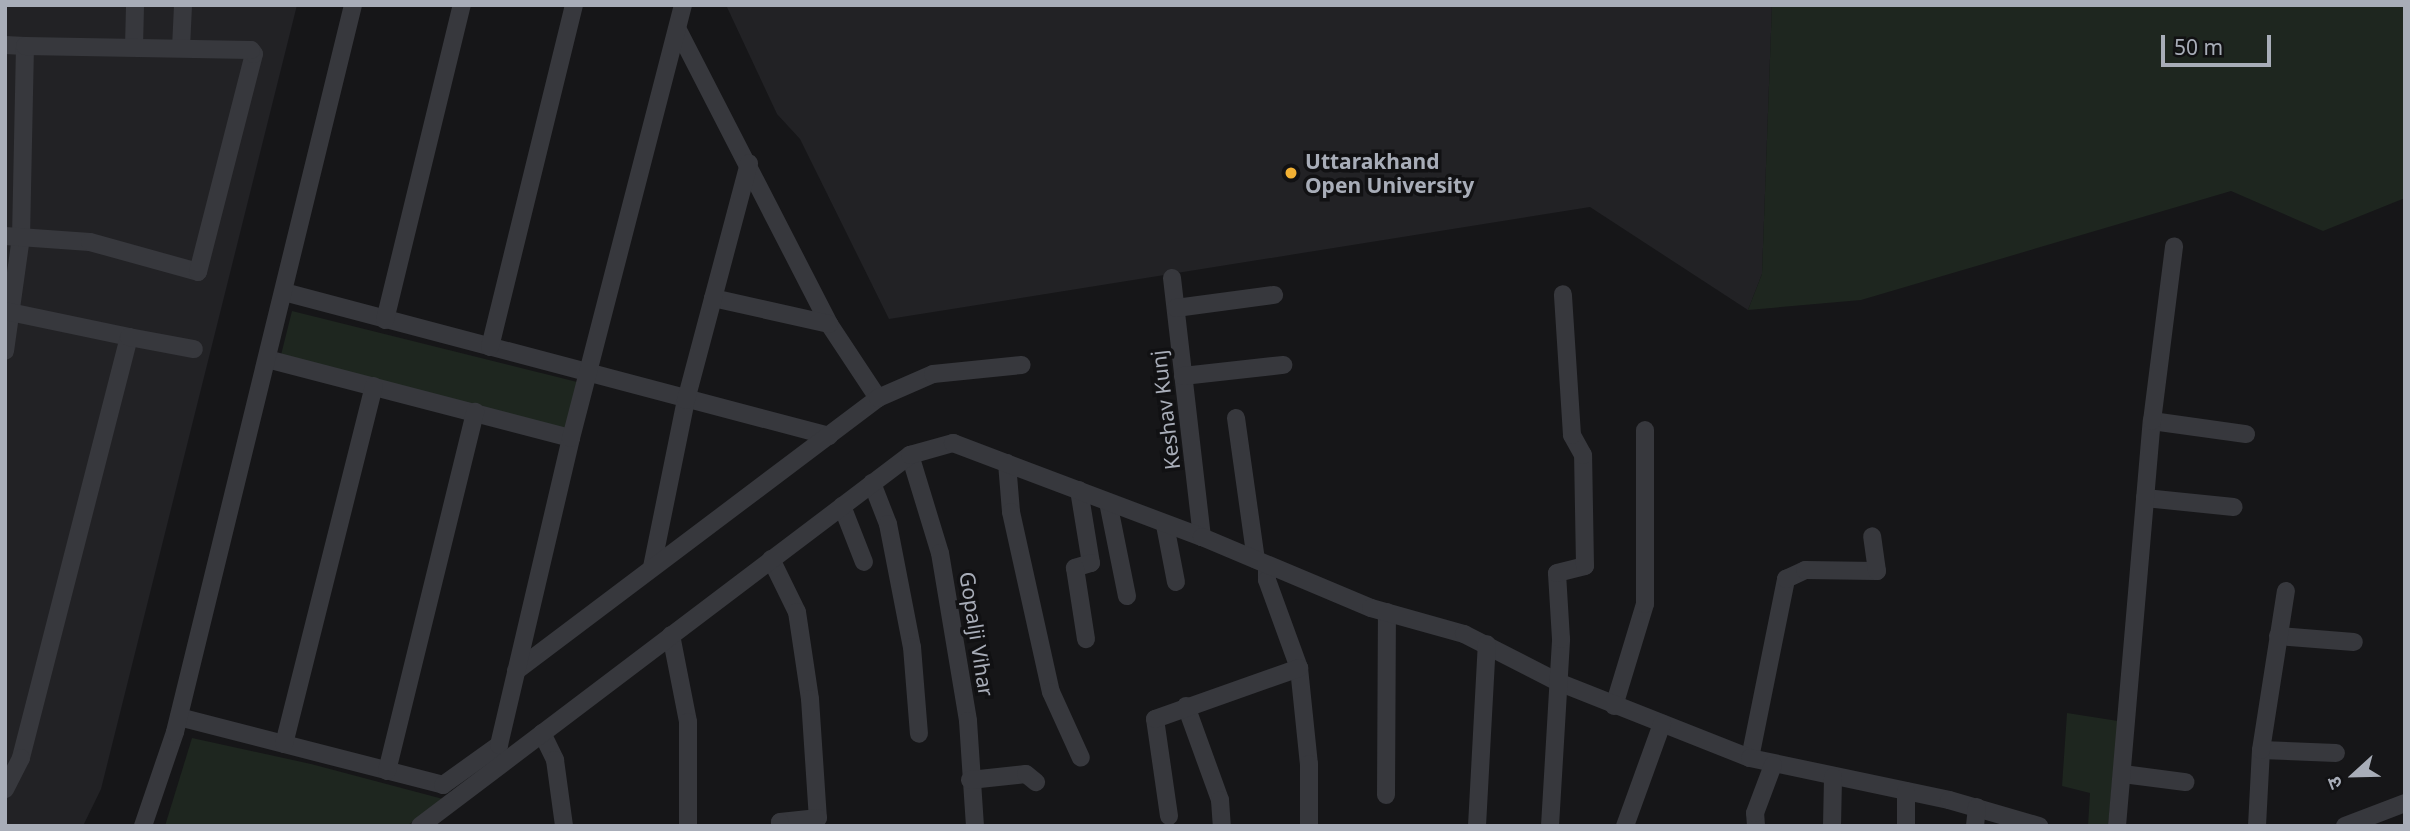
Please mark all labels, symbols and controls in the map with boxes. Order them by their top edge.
scale bar [2165,21,2275,65]
text: 50 m [2174,33,2223,61]
place label: Uttarakhand Open University [1305,148,1474,198]
marker: Uttarakhand Open University [1283,165,1299,181]
street label: Keshav Kunj [1145,349,1185,471]
street label: Gopalji Vihar [955,570,999,698]
north arrow [2319,740,2389,810]
text: उ [2320,773,2349,793]

